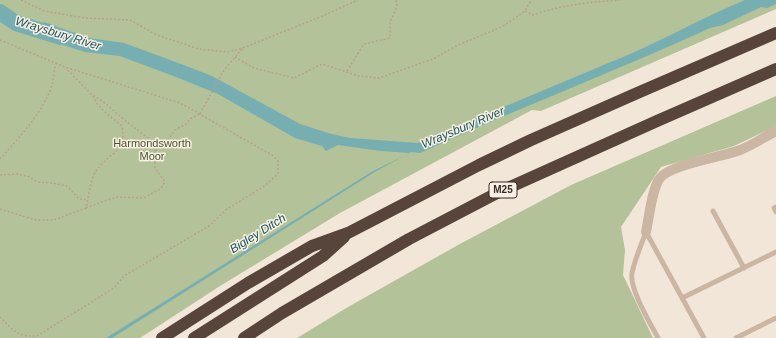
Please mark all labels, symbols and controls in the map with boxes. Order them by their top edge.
water label: Wraysbury River [13,14,103,54]
water label: Wraysbury River [419,104,507,152]
park label: Harmondsworth Moor [113,137,191,163]
road number: M25 [489,182,517,198]
water label: Bigley Ditch [227,211,289,257]

